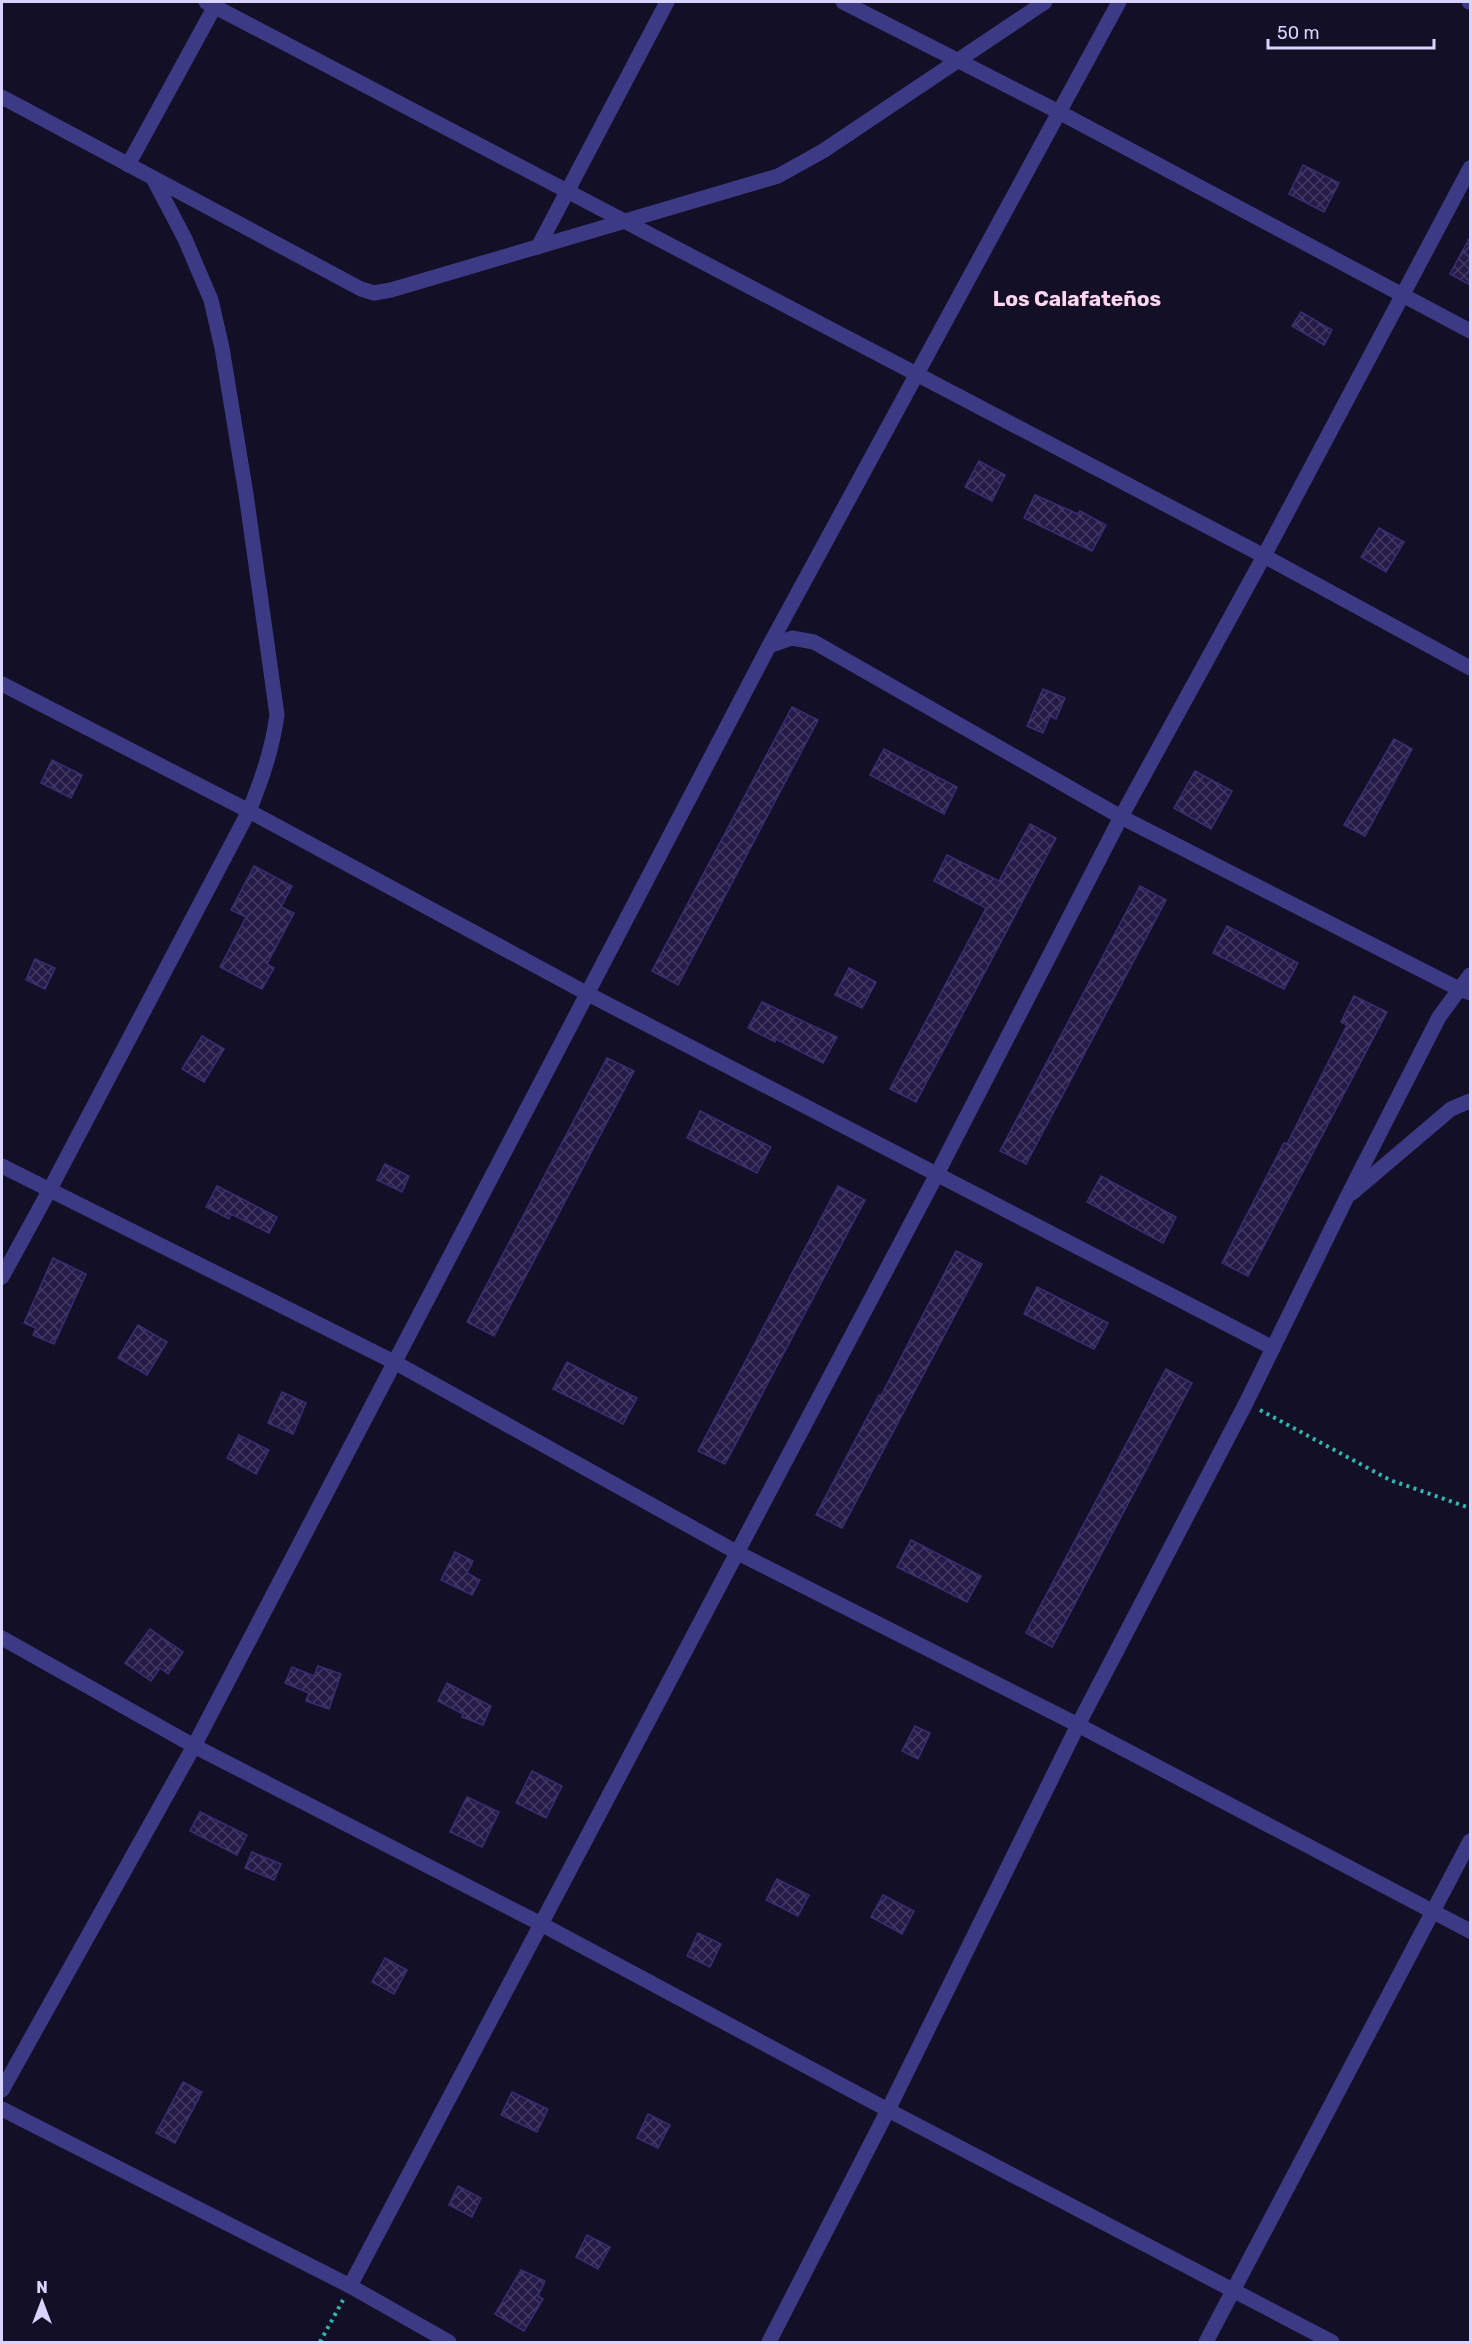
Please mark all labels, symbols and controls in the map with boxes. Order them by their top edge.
scale bar [1268,12,1434,50]
text: 50 m [1277,22,1320,44]
district label: Los Calafateños [993,286,1161,311]
north arrow [12,2272,72,2332]
text: N [36,2278,48,2297]

